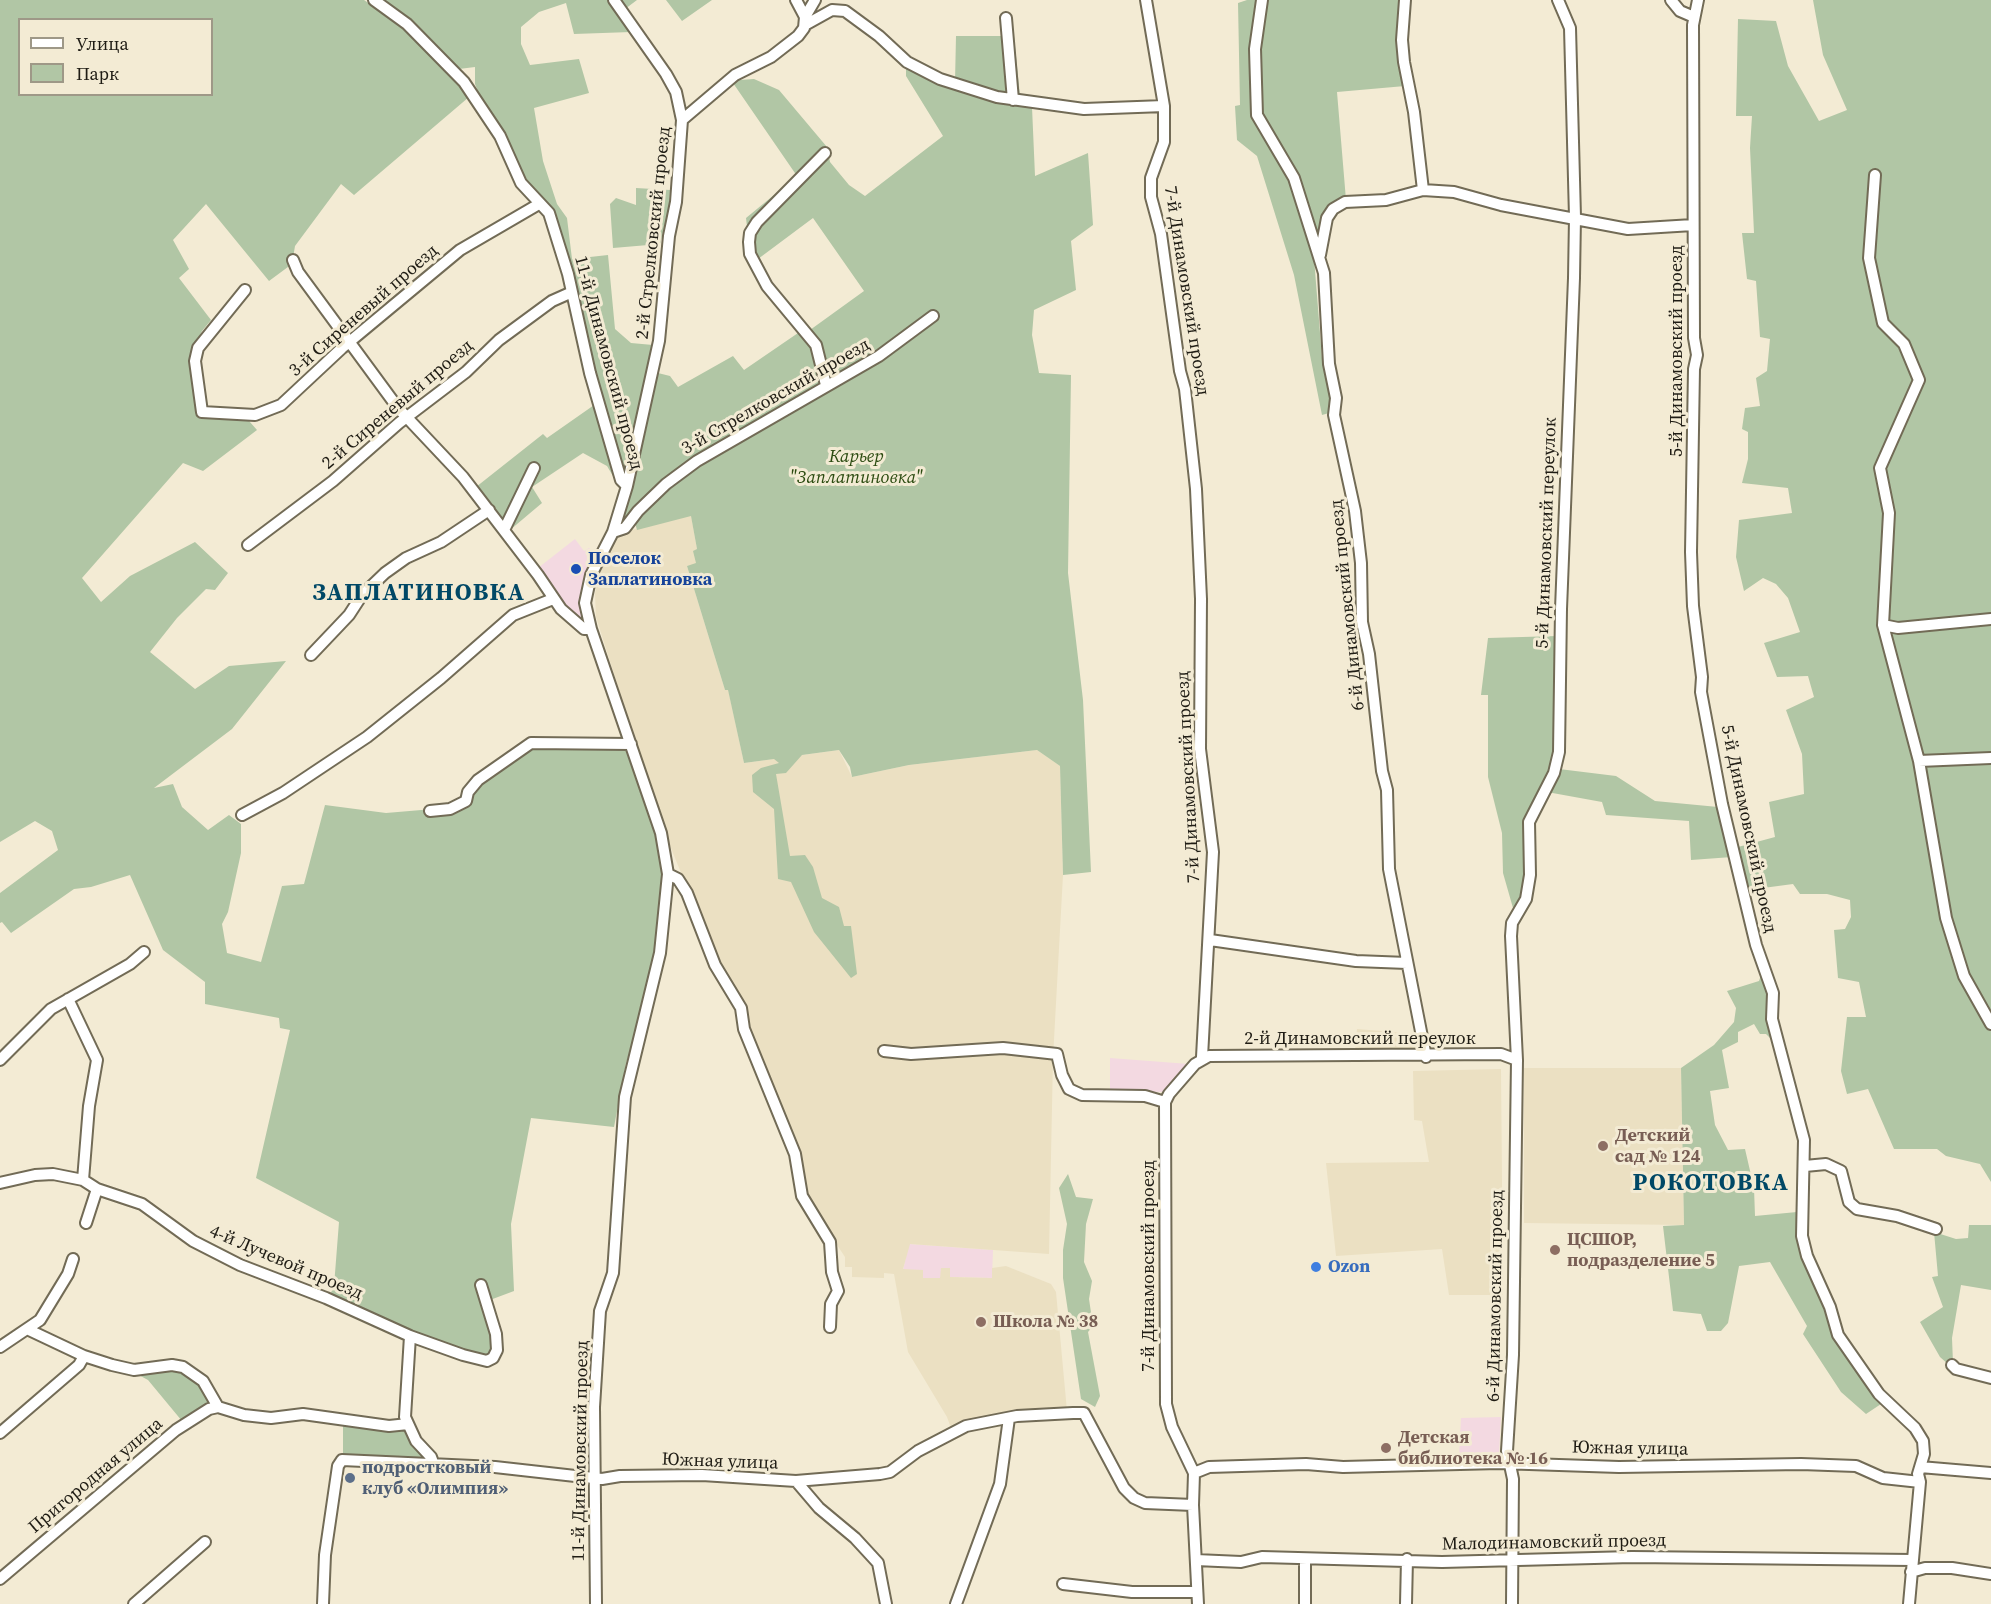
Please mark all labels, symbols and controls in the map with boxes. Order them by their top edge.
legend [18,18,213,96]
text: Улица [76,31,129,56]
text: Парк [76,61,119,86]
street label: 2-й Стрелковский проезд [632,126,676,340]
street label: 7-й Динамовский проезд [1159,185,1213,397]
street label: 3-й Сиреневый проезд [285,240,443,382]
street label: 5-й Динамовский проезд [1666,245,1688,457]
street label: 11-й Динамовский проезд [569,253,647,473]
street label: 3-й Стрелковский проезд [678,334,874,460]
street label: 2-й Сиреневый проезд [318,336,478,474]
street label: 5-й Динамовский переулок [1532,417,1562,649]
park label: Карьер "Заплатиновка" [789,446,923,488]
street label: 6-й Динамовский проезд [1326,498,1370,712]
place label: Поселок Заплатиновка [588,548,712,590]
marker: Поселок Заплатиновка [569,562,583,576]
district label: ЗАПЛАТИНОВКА [313,580,525,608]
street label: 7-й Динамовский проезд [1173,671,1205,883]
street label: 5-й Динамовский проезд [1715,723,1781,935]
street label: 2-й Динамовский переулок [1244,1028,1476,1050]
place label: Детский сад № 124 [1615,1125,1701,1168]
marker: Детский сад № 124 [1596,1139,1610,1153]
street label: 7-й Динамовский проезд [1138,1160,1160,1372]
district label: РОКОТОВКА [1633,1170,1789,1198]
street label: 6-й Динамовский проезд [1483,1190,1509,1402]
street label: 4-й Лучевой проезд [206,1221,366,1305]
place label: ЦСШОР, подразделение 5 [1567,1229,1715,1272]
marker: ЦСШОР, подразделение 5 [1548,1243,1562,1257]
place label: Ozon [1328,1256,1370,1278]
marker: Ozon [1309,1260,1323,1274]
place label: Школа № 38 [993,1311,1098,1333]
marker: Школа № 38 [974,1315,988,1329]
street label: 11-й Динамовский проезд [568,1340,594,1562]
street label: Пригородная улица [25,1414,167,1538]
place label: Детская библиотека № 16 [1398,1427,1548,1470]
street label: Южная улица [1572,1437,1688,1461]
marker: Детская библиотека № 16 [1379,1441,1393,1455]
street label: Южная улица [661,1449,779,1475]
place label: подростковый клуб «Олимпия» [362,1457,508,1500]
marker: подростковый клуб «Олимпия» [343,1471,357,1485]
street label: Малодинамовский проезд [1442,1530,1666,1556]

